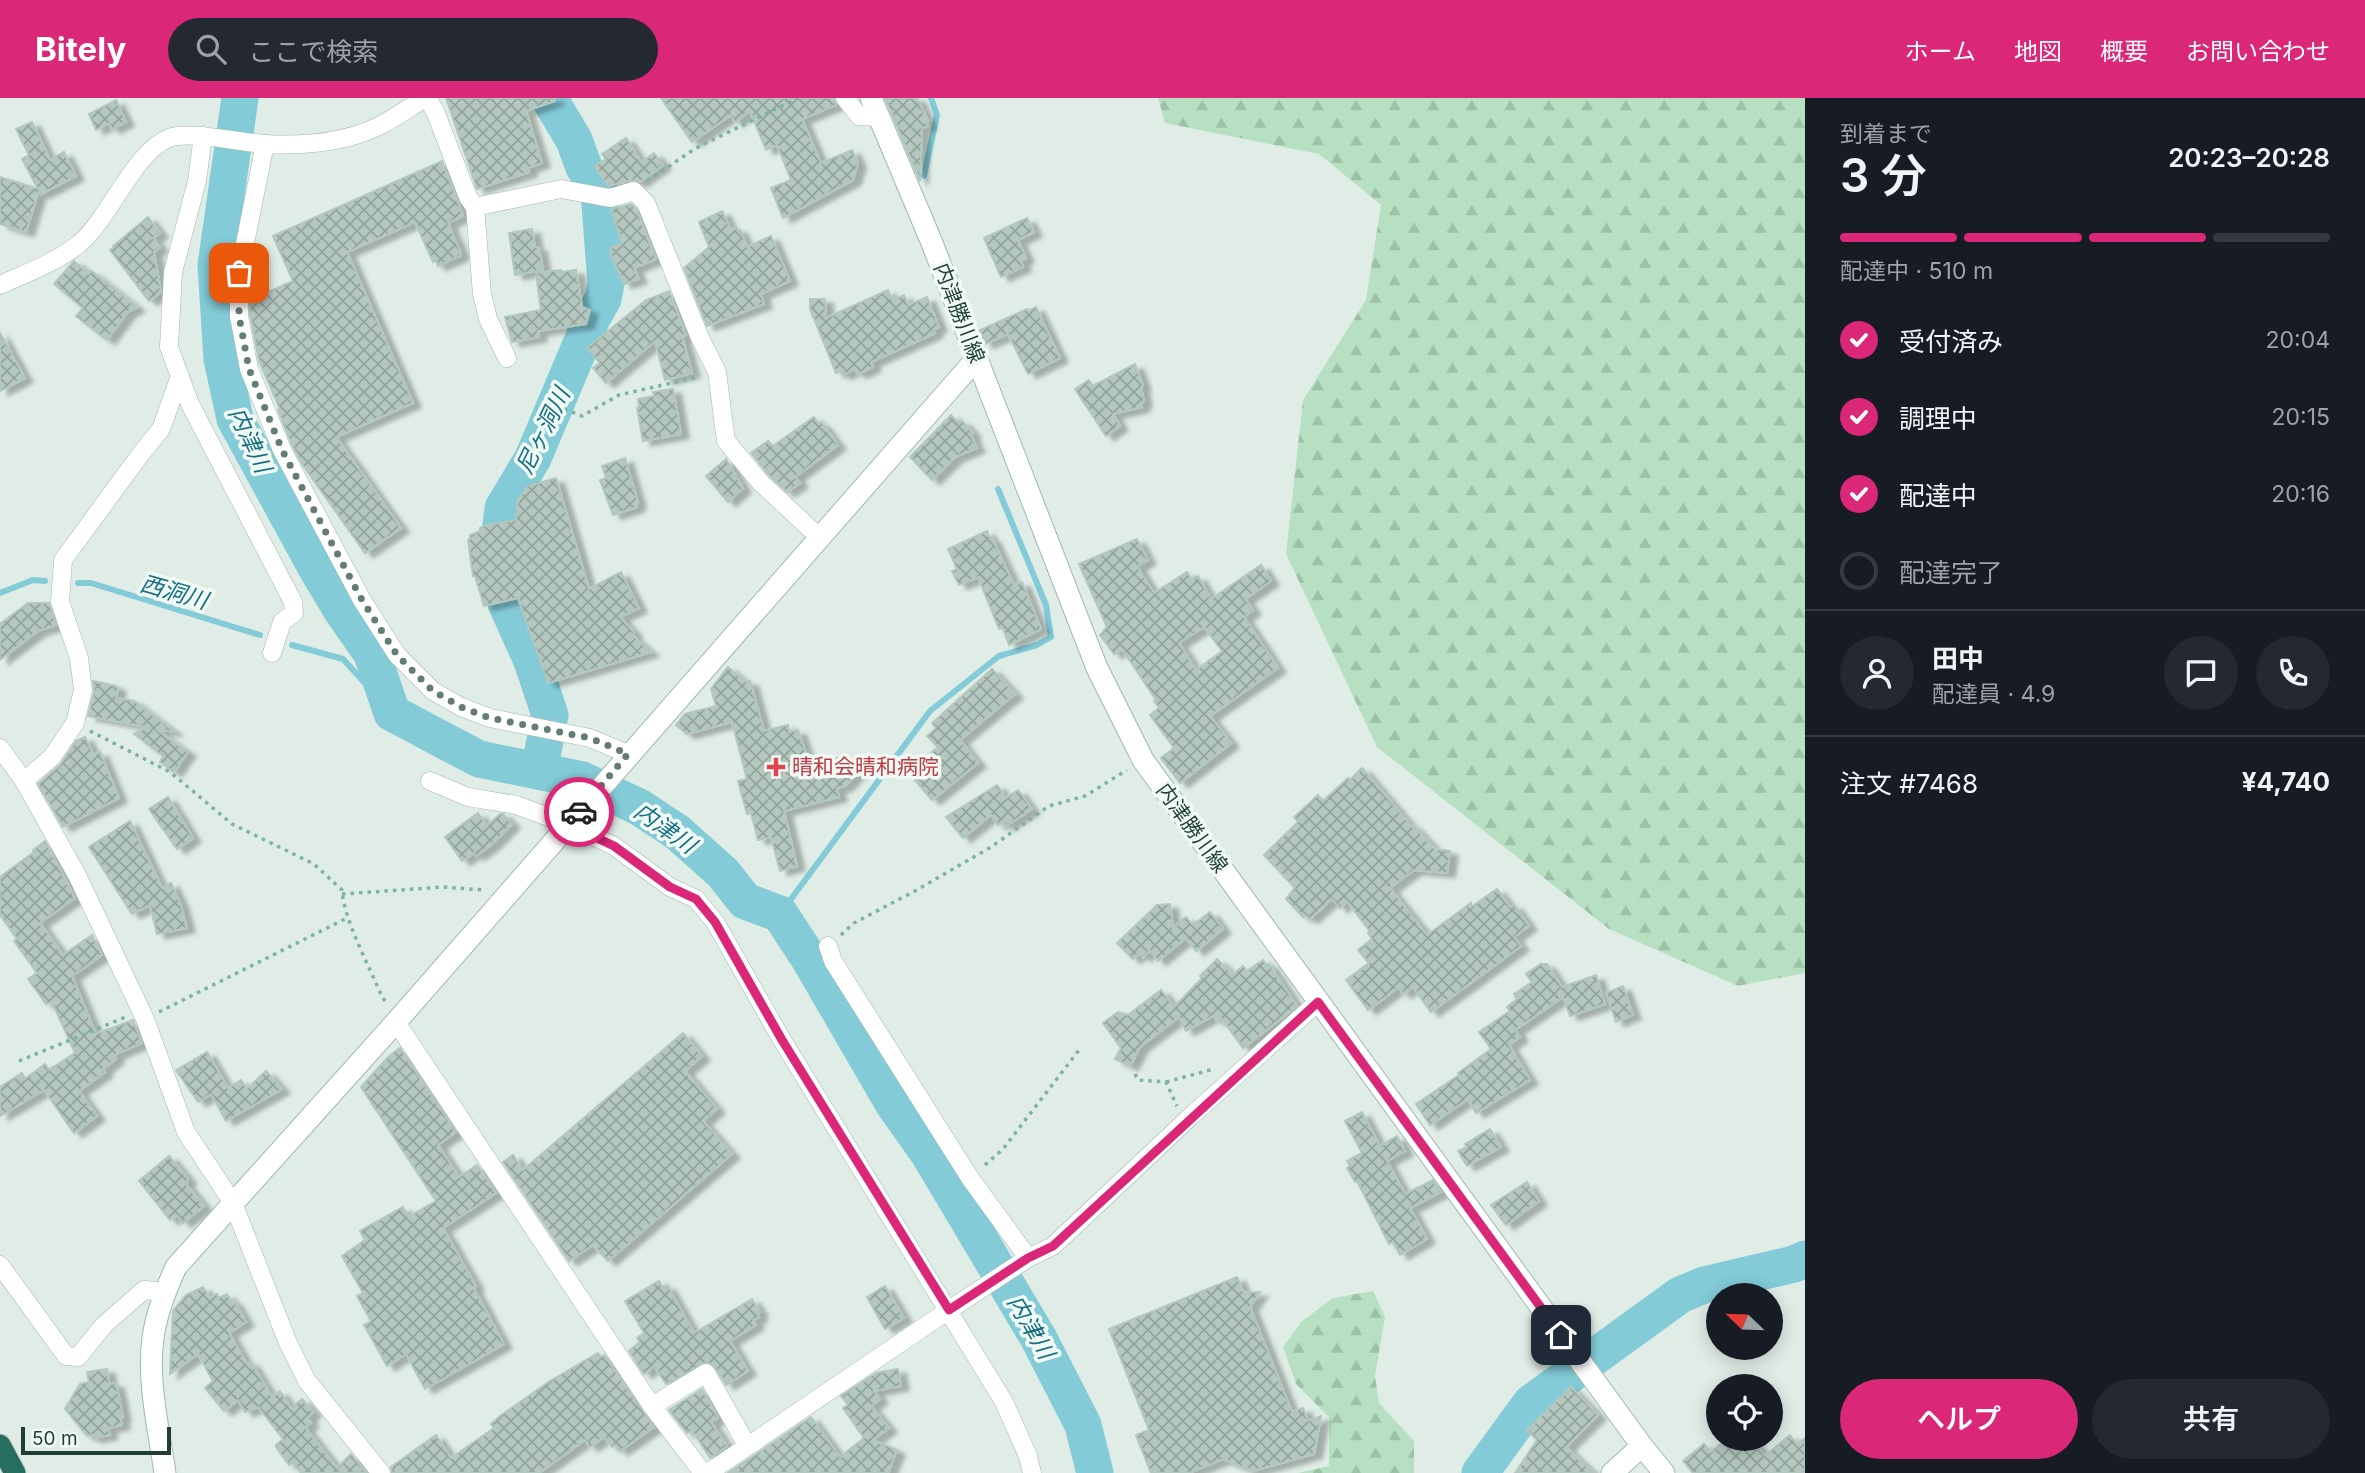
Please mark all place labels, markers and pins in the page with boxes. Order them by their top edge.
pin [209,243,269,303]
place label: 晴和会晴和病院 [792,754,939,779]
marker: 晴和会晴和病院 [766,757,786,777]
pin [1531,1305,1591,1365]

